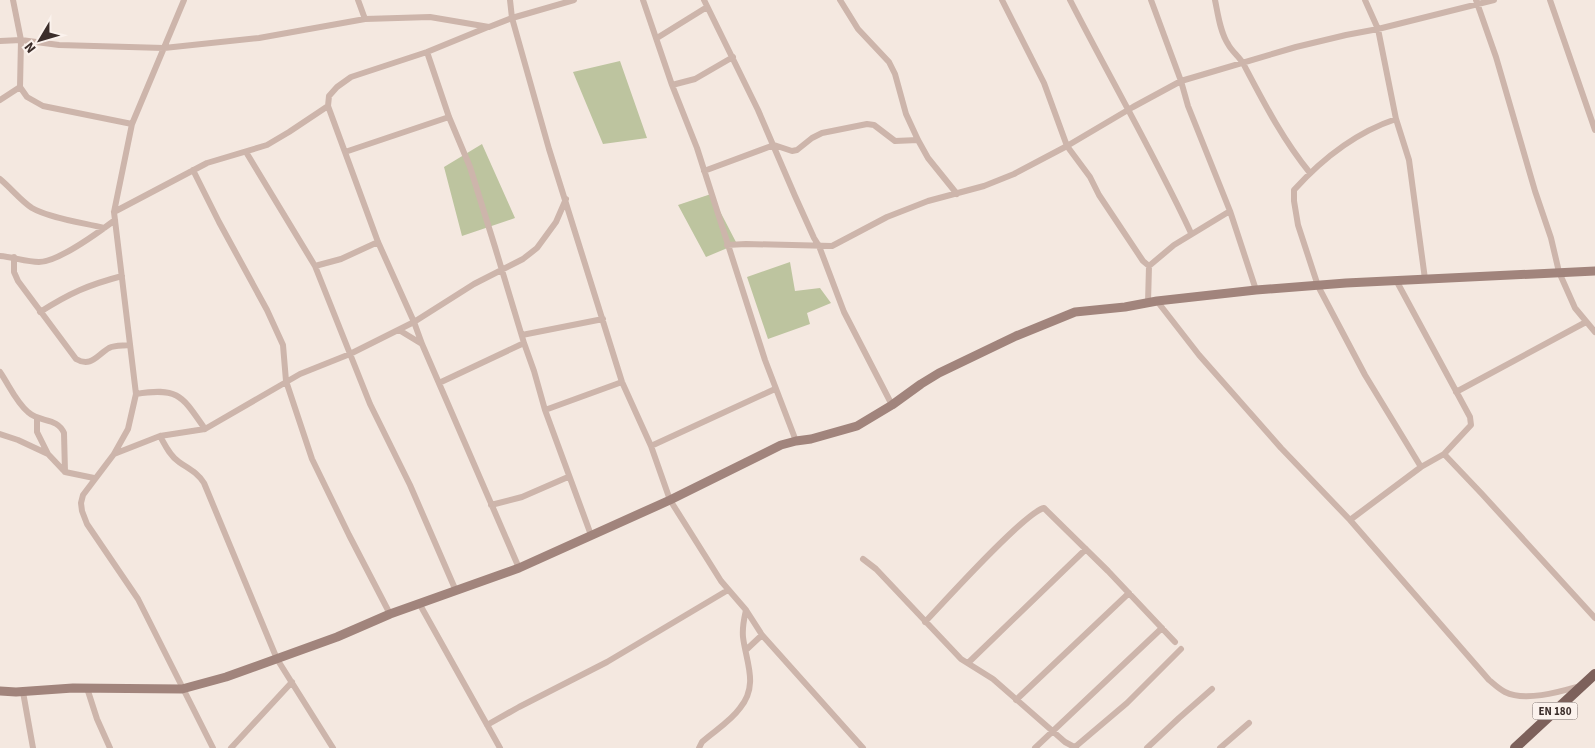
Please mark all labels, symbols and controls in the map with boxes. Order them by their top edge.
north arrow [15,15,65,65]
text: N [20,38,41,57]
road number: EN 180 [1532,702,1578,719]

